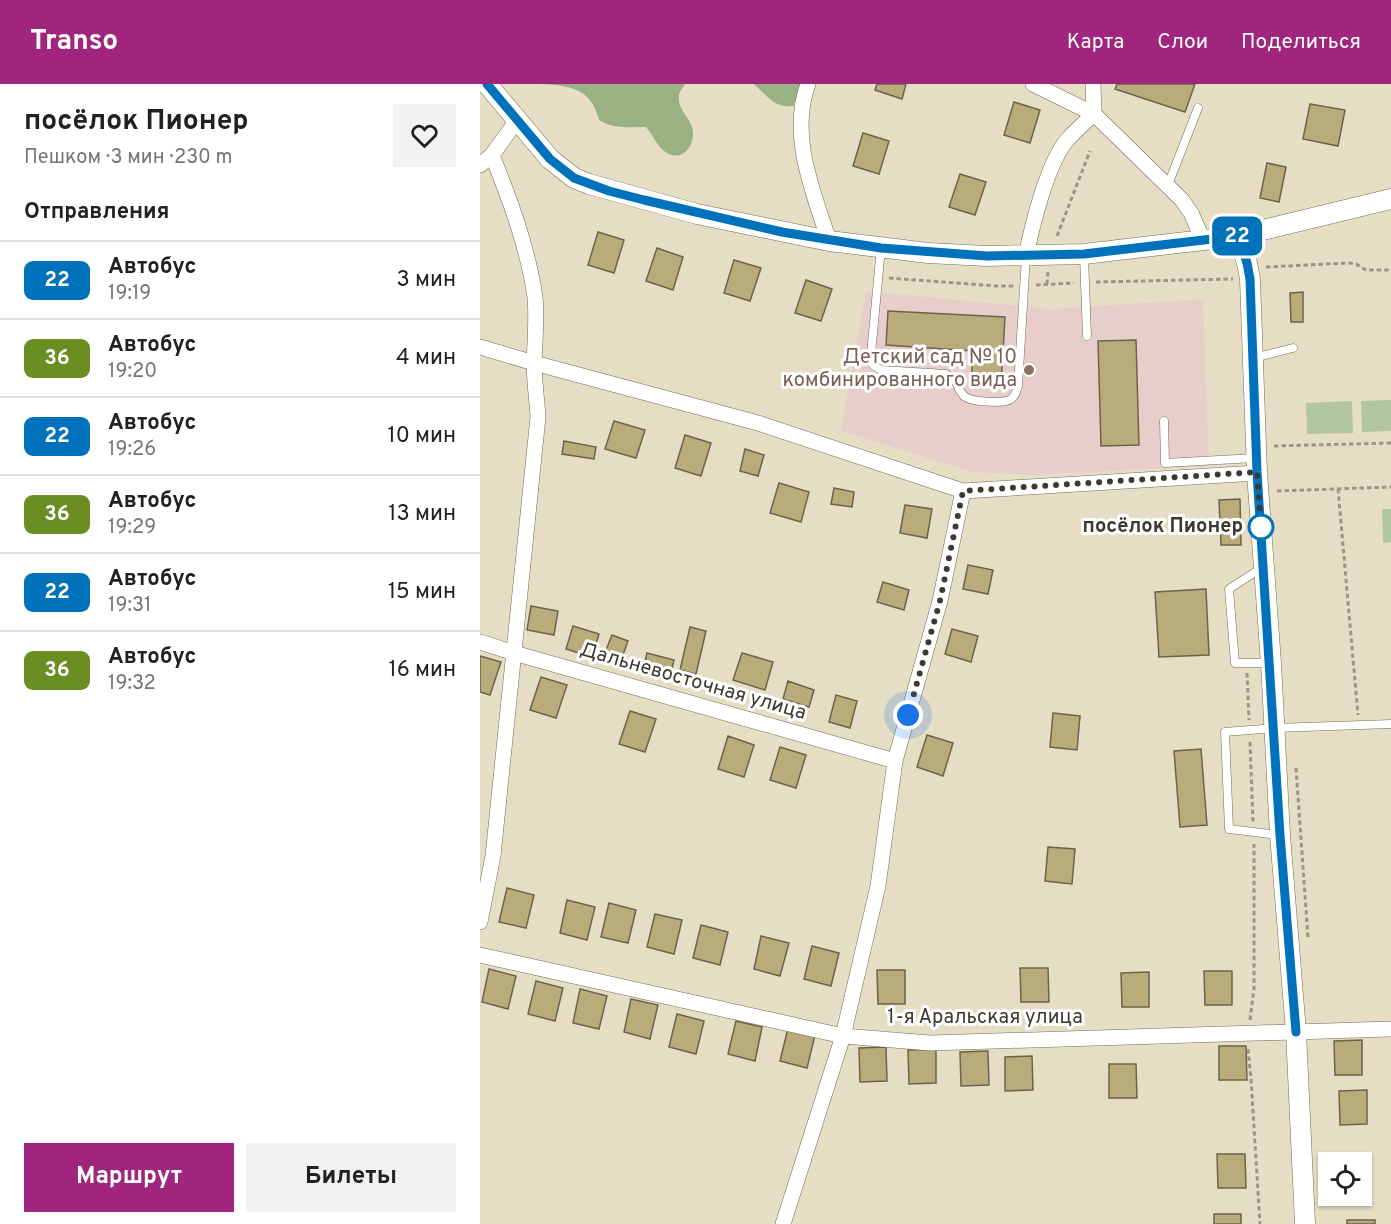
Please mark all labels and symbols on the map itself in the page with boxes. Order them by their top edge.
line badge: 22 [1210,216,1264,256]
place label: Детский сад № 10 комбинированного вида [783,345,1017,394]
marker: Детский сад № 10 комбинированного вида [1022,363,1036,377]
place label: посёлок Пионер [1083,514,1243,540]
marker: посёлок Пионер [1248,514,1274,540]
street label: Дальневосточная улица [577,637,809,727]
your location [893,700,923,730]
street label: 1-я Аральская улица [887,1005,1083,1031]

